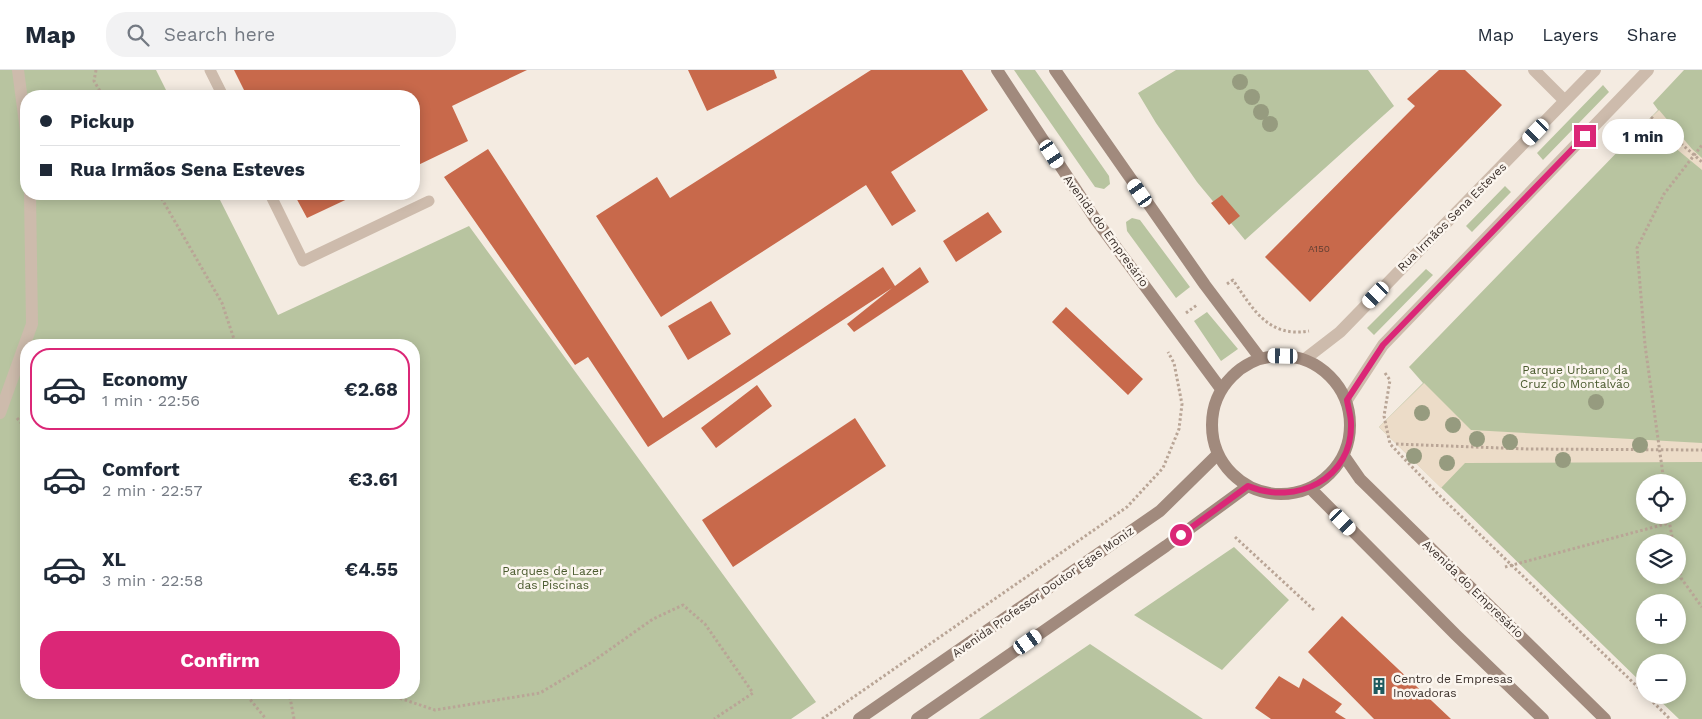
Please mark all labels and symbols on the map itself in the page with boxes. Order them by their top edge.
car [1520,116,1551,148]
callout: 1 min [1602,118,1685,154]
route end [1574,125,1596,147]
car [1037,137,1066,171]
street label: Rua Irmãos Sena Esteves [1395,160,1509,274]
street label: Avenida do Empresário [1061,172,1151,290]
car [1125,176,1154,210]
house number: A150 [1308,243,1330,254]
car [1360,279,1391,311]
car [1267,348,1298,364]
park label: Parque Urbano da Cruz do Montalvão [1520,363,1630,391]
car [1327,506,1358,538]
street label: Avenida Professor Doutor Egas Moniz [950,524,1136,660]
route start [1170,524,1192,546]
street label: Avenida do Empresário [1420,537,1526,641]
park label: Parques de Lazer das Piscinas [502,564,604,592]
car [1011,627,1044,657]
place label: Centro de Empresas Inovadoras [1393,672,1513,700]
building icon: Centro de Empresas Inovadoras [1369,676,1389,696]

